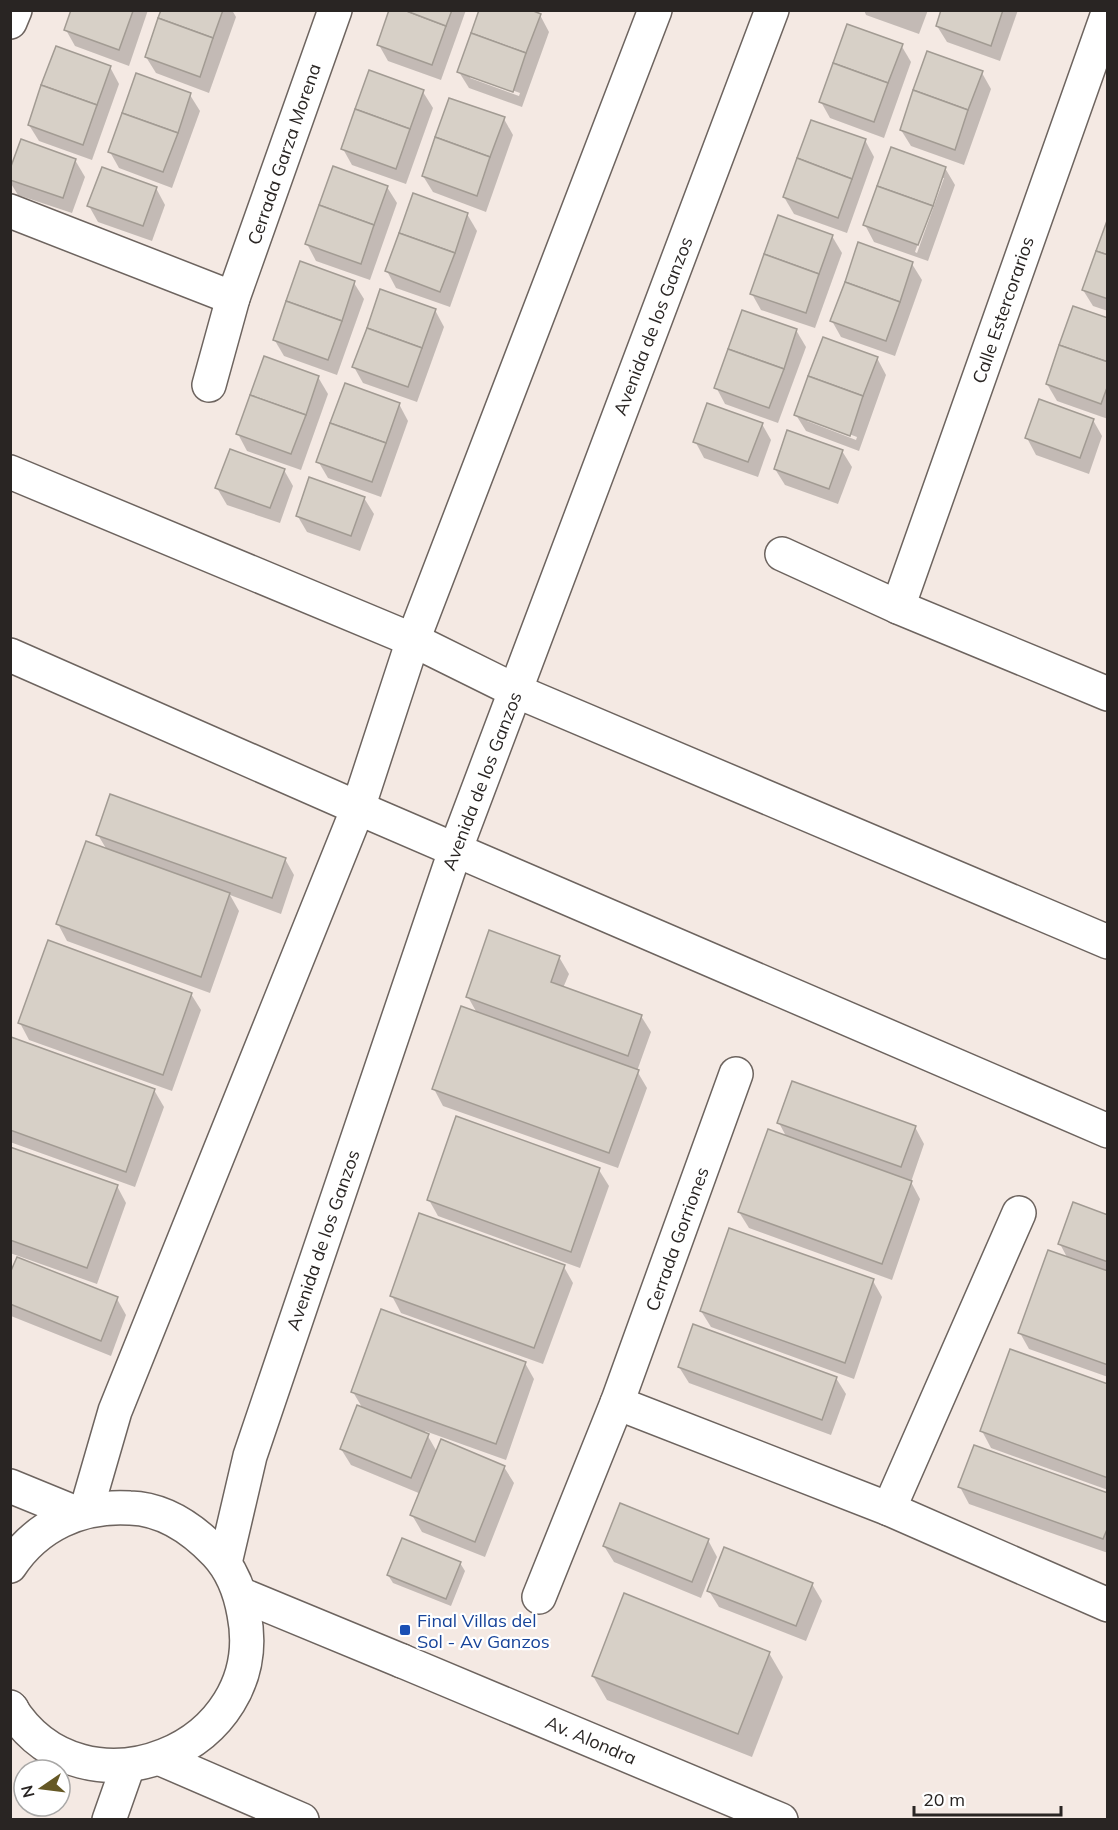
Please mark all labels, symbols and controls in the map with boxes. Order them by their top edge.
street label: Cerrada Garza Morena [242,60,326,248]
street label: Avenida de los Ganzos [608,233,698,419]
street label: Calle Estercorarios [967,233,1039,386]
street label: Avenida de los Ganzos [437,688,527,874]
street label: Avenida de los Ganzos [281,1147,365,1333]
street label: Cerrada Gorriones [640,1164,714,1314]
place label: Final Villas del Sol - Av Ganzos [417,1609,550,1653]
marker: Final Villas del Sol - Av Ganzos [398,1623,412,1637]
street label: Av. Alondra [542,1711,640,1769]
north arrow [12,1758,72,1818]
scale bar [914,1779,1061,1817]
text: N [16,1783,39,1800]
text: 20 m [923,1788,965,1811]

